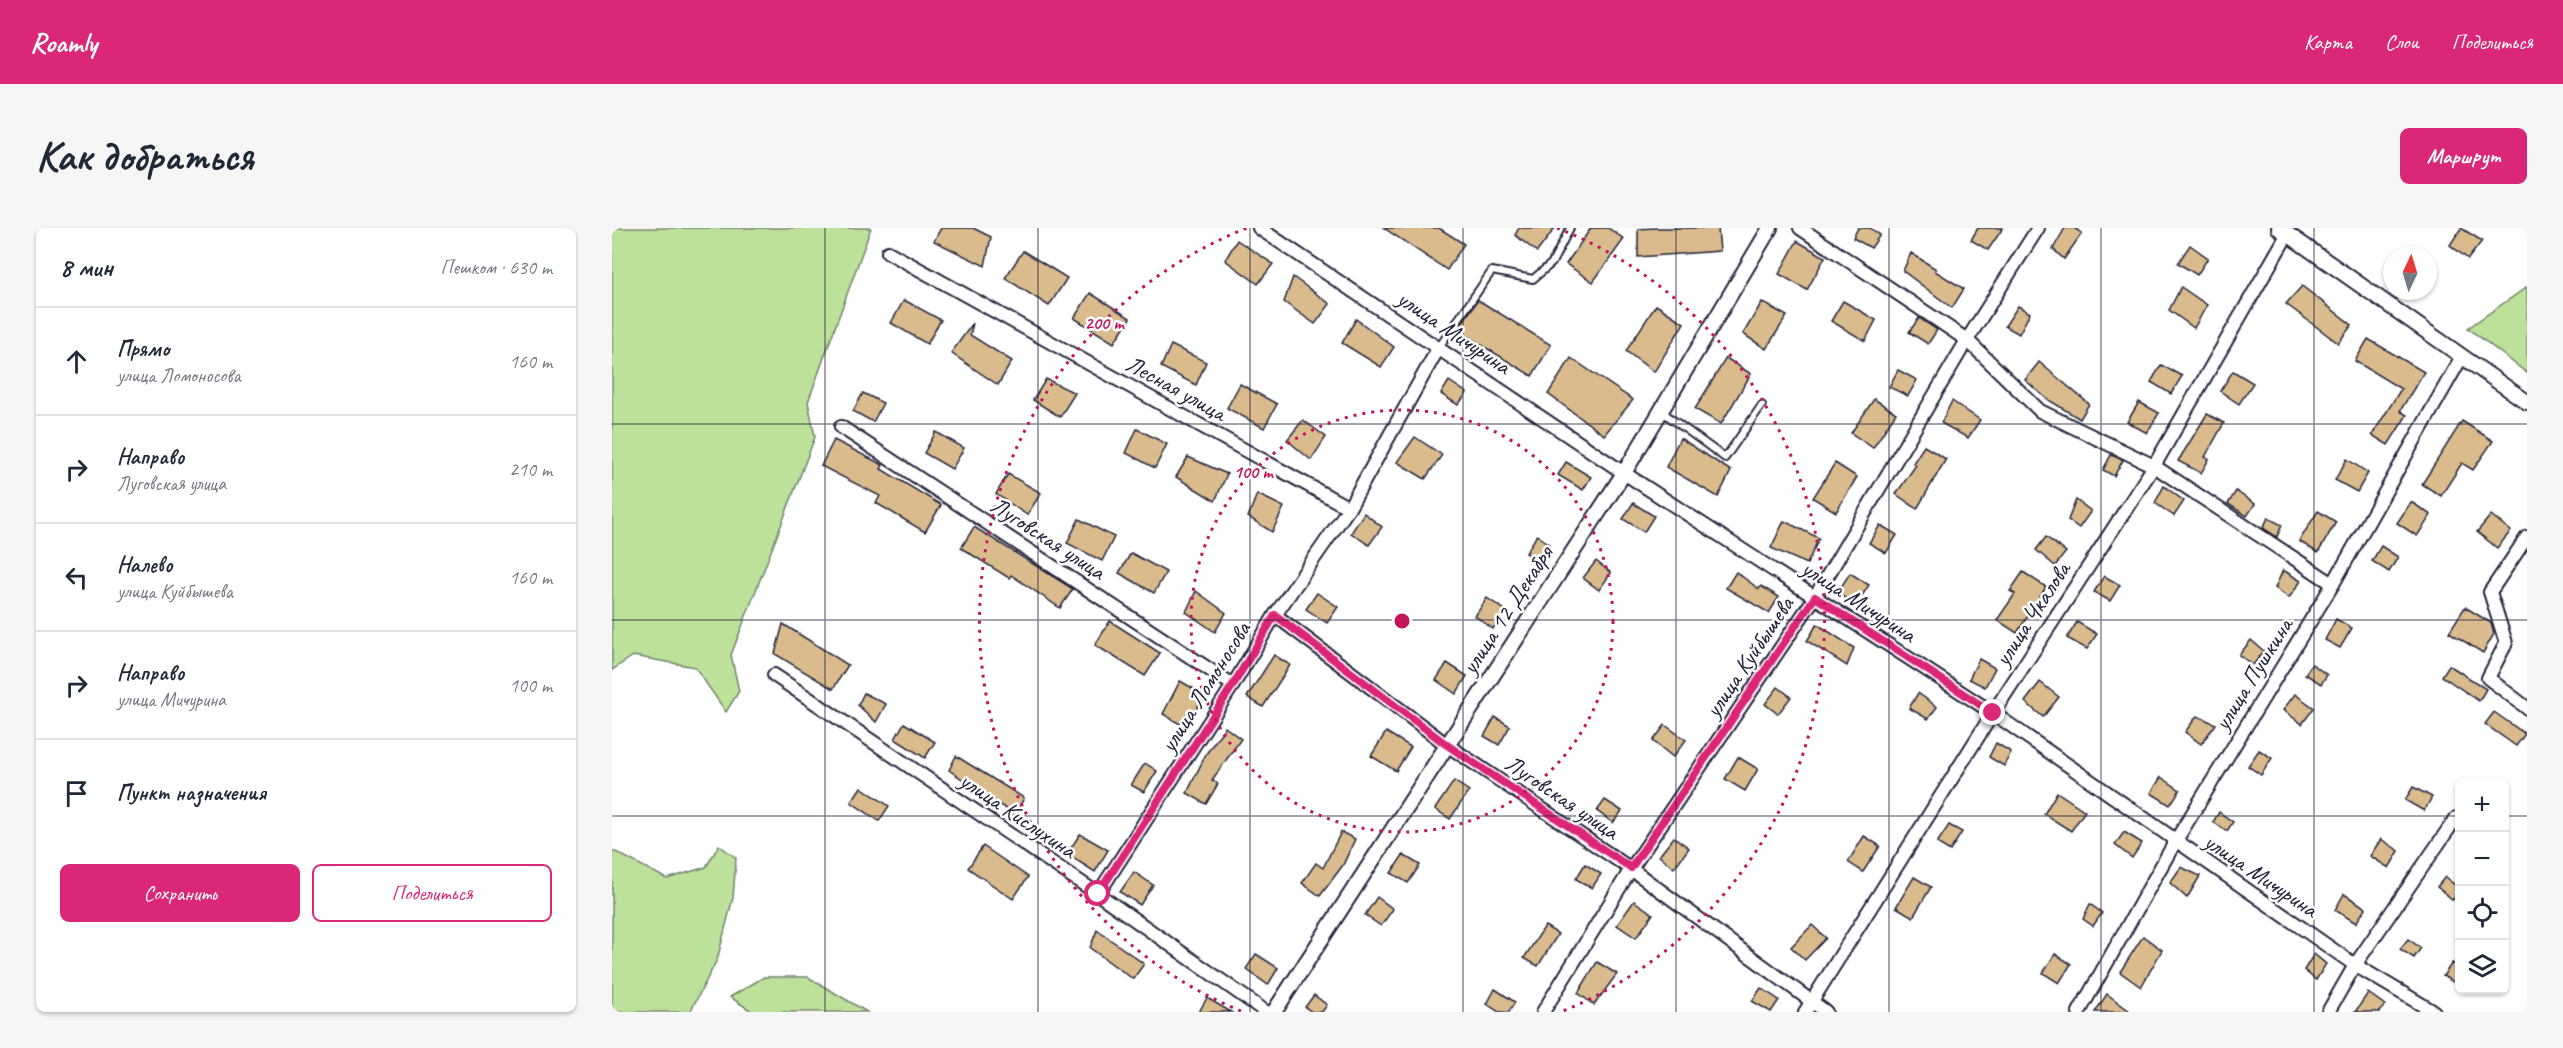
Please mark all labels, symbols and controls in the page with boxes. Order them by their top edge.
text: Roamly [30,25,97,60]
text: Карта [2304,29,2352,55]
text: Слои [2385,29,2419,55]
text: Поделиться [2452,29,2533,55]
button: Маршрут [2400,128,2527,184]
text: Как добраться [36,130,253,183]
north arrow [2383,246,2437,300]
text: 8 мин [60,251,113,284]
text: Пешком · 630 m [440,255,552,280]
street label: улица Мичурина [1390,282,1518,382]
text: 200 m [1085,312,1125,334]
text: Прямо [117,335,169,363]
icon: ahead [60,345,93,378]
street label: Лесная улица [1121,348,1233,429]
text: 160 m [509,349,552,374]
text: улица Ломоносова [117,363,240,388]
text: Направо [117,443,184,471]
icon: right [60,453,93,486]
text: 210 m [509,457,552,482]
text: 100 m [1234,461,1274,483]
text: Луговская улица [117,471,226,496]
street label: Луговская улица [985,490,1112,587]
street label: улица 12 Декабря [1453,539,1560,681]
text: Налево [117,551,173,579]
street label: улица Мичурина [1794,552,1923,650]
street label: улица Чкалова [1986,555,2078,673]
icon: left [60,561,93,594]
text: 160 m [509,565,552,590]
text: улица Куйбышева [117,579,233,604]
street label: улица Куйбышева [1697,590,1801,725]
centre of rings [1392,611,1412,631]
street label: улица Пушкина [2206,611,2300,737]
street label: улица Ломоносова [1152,615,1258,759]
text: Направо [117,659,184,687]
icon: right [60,669,93,702]
text: 100 m [509,673,552,698]
text: улица Мичурина [117,687,226,712]
route end [1979,699,2005,725]
street label: Луговская улица [1499,748,1626,847]
street label: улица Кислухина [952,764,1083,866]
icon: arrive [60,777,93,810]
map controls [2455,778,2509,994]
button: + [2455,778,2509,832]
text: Пункт назначения [117,779,266,807]
street label: улица Мичурина [2197,825,2325,925]
button: − [2455,832,2509,886]
button: Сохранить [60,864,300,922]
button: Поделиться [312,864,552,922]
route start [1084,880,1110,906]
button: locate [2455,886,2509,940]
button: layers [2455,940,2509,994]

